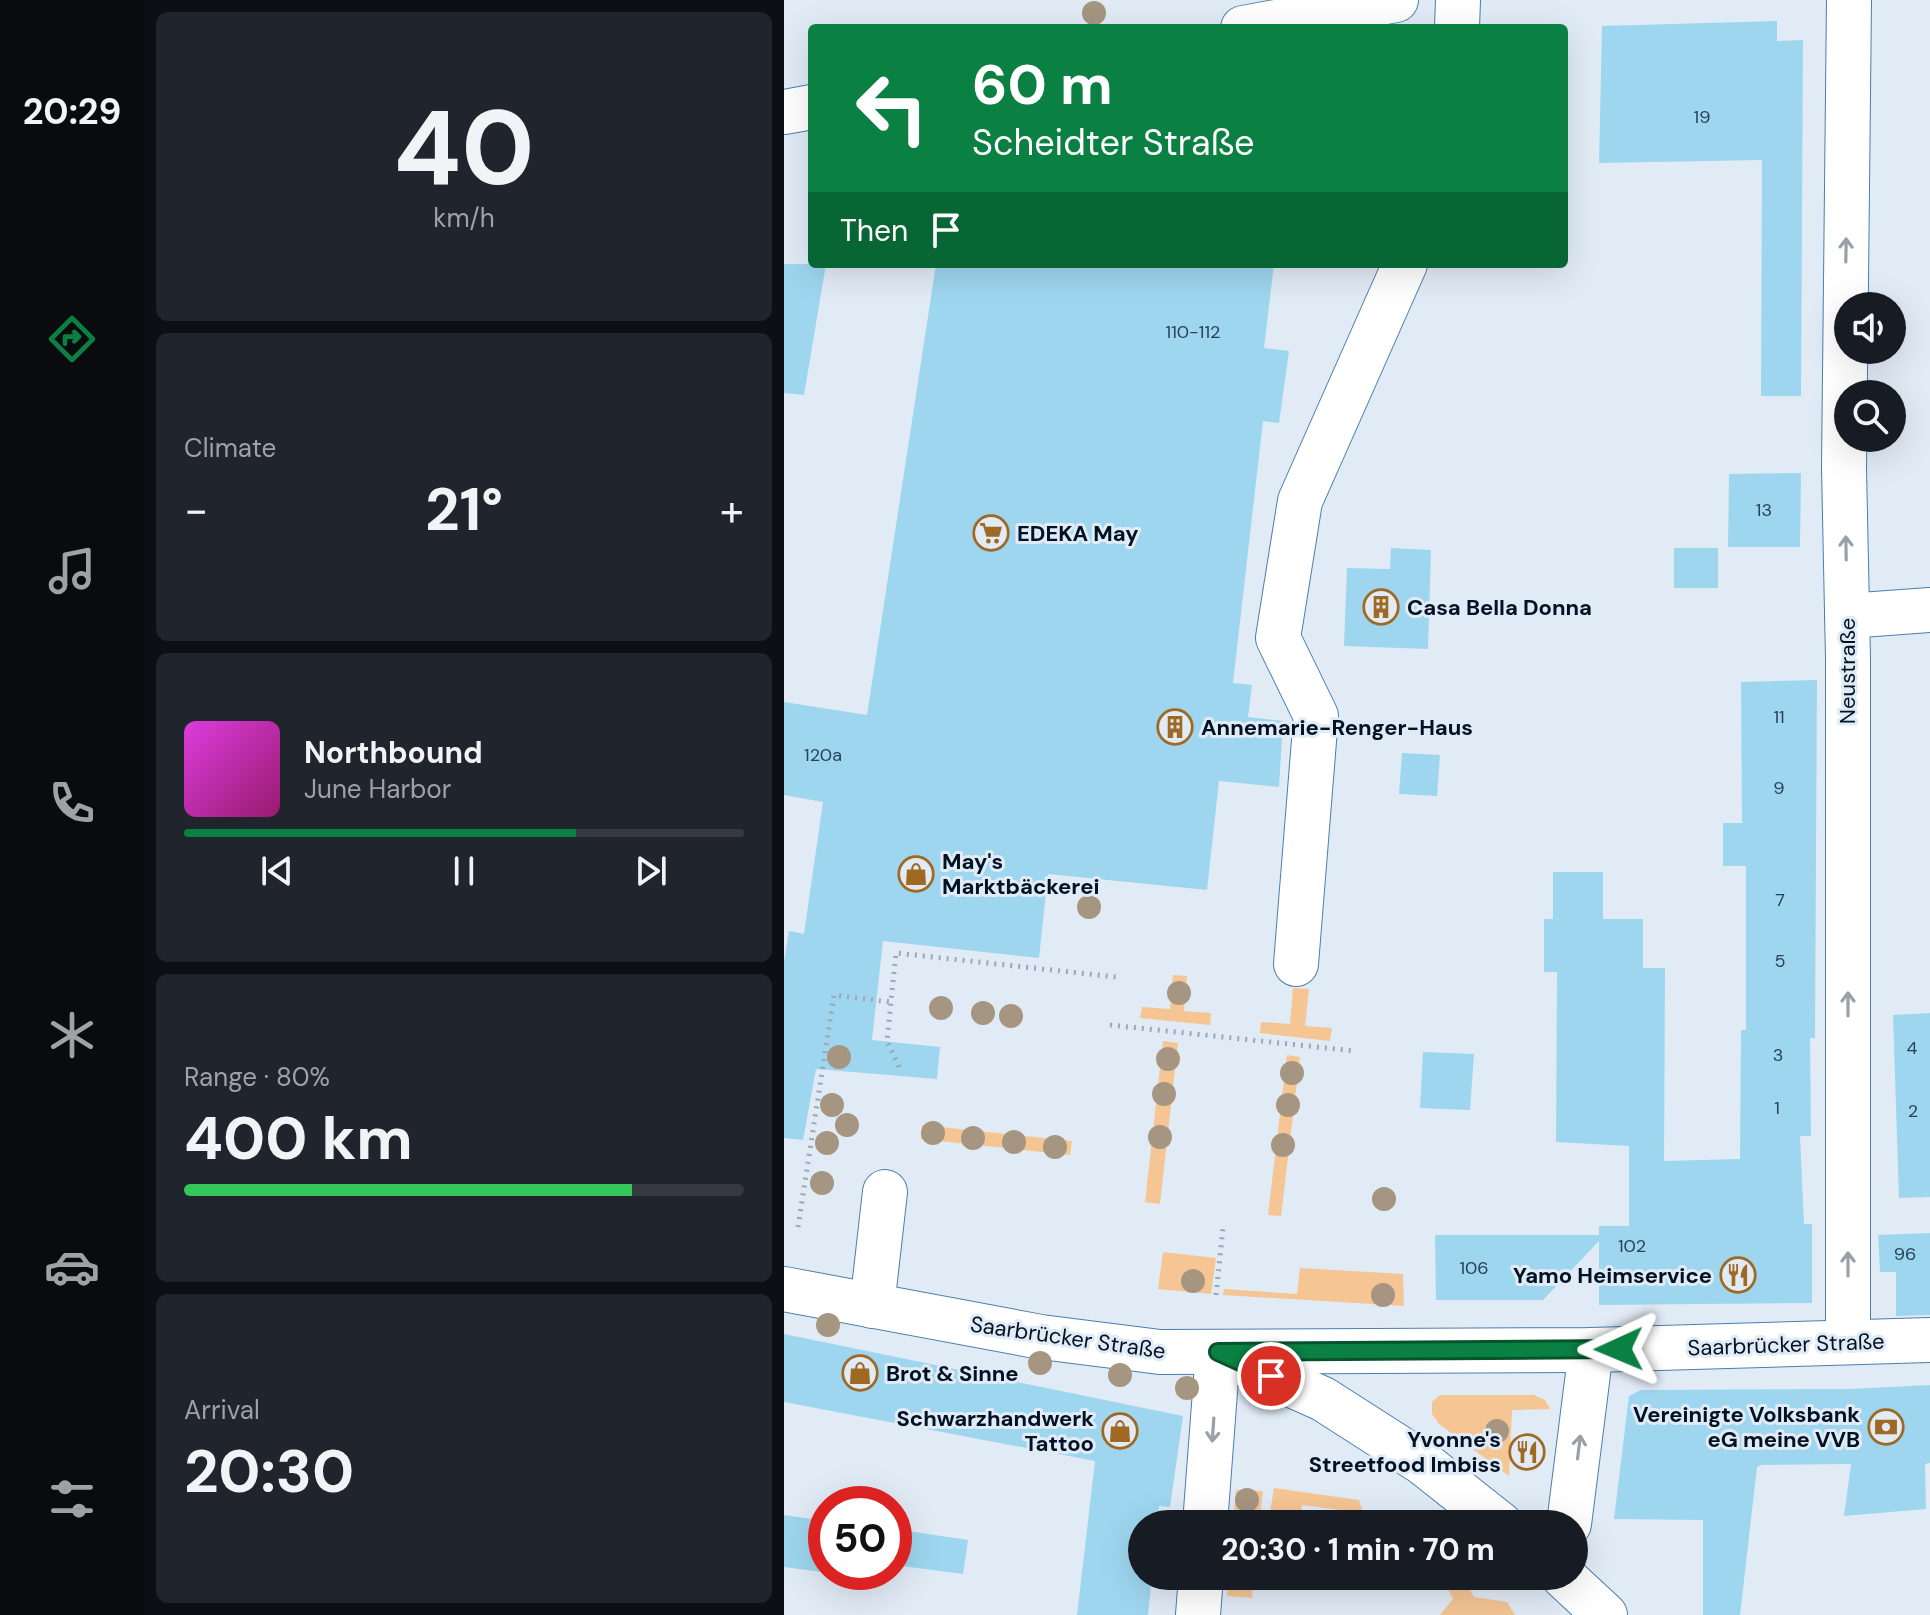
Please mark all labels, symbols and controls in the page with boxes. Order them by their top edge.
text: 60 m [972,48,1113,121]
icon: left [840,56,944,160]
text: 40 [394,81,534,216]
text: 20:29 [23,88,121,135]
house number: 19 [1694,105,1710,129]
text: Scheidter Straße [972,119,1254,166]
text: km/h [433,201,495,235]
icon: arrive [924,208,968,252]
text: Then [840,211,908,250]
one-way arrow [1839,237,1854,264]
map controls [1834,292,1906,452]
button: sound [1834,292,1906,364]
icon: directions [44,311,100,367]
house number: 110-112 [1166,320,1220,344]
button: search [1834,380,1906,452]
text: Climate [184,431,276,465]
text: 21° [425,470,503,549]
text: − [184,481,208,539]
text: + [720,481,744,539]
house number: 13 [1756,498,1772,522]
supermarket icon: EDEKA May [972,514,1010,552]
place label: EDEKA May [1017,519,1139,548]
one-way arrow [1838,535,1854,562]
icon: music [44,543,100,599]
building icon: Casa Bella Donna [1362,588,1400,626]
place label: Casa Bella Donna [1407,593,1592,622]
street label: Neustraße [1833,618,1862,724]
house number: 11 [1773,705,1785,729]
building icon: Annemarie-Renger-Haus [1156,708,1194,746]
place label: Annemarie-Renger-Haus [1201,713,1473,742]
text: Northbound [304,733,483,772]
house number: 120a [804,743,842,767]
text: June Harbor [304,772,451,806]
icon: phone [44,775,100,831]
house number: 9 [1773,776,1785,800]
place label: May's Marktbäckerei [942,847,1099,901]
icon: previous [255,849,299,893]
icon: pause [442,849,486,893]
icon: next [629,849,673,893]
shop icon: May's Marktbäckerei [897,855,935,893]
house number: 7 [1775,888,1785,912]
house number: 5 [1775,949,1785,973]
one-way arrow [1840,991,1856,1018]
icon: climate [44,1007,100,1063]
house number: 4 [1907,1036,1918,1060]
house number: 3 [1773,1043,1783,1067]
text: Range · 80% [184,1060,330,1094]
house number: 1 [1774,1096,1780,1120]
text: 400 km [184,1099,413,1178]
house number: 2 [1908,1099,1918,1123]
house number: 102 [1618,1234,1646,1258]
icon: car [44,1239,100,1295]
house number: 96 [1894,1242,1916,1266]
one-way arrow [1840,1251,1856,1278]
house number: 106 [1459,1256,1489,1280]
restaurant icon: Yamo Heimservice [1719,1256,1757,1294]
place label: Yamo Heimservice [1513,1261,1712,1290]
position arrow [1577,1307,1661,1391]
street label: Saarbrücker Straße [968,1309,1167,1366]
street label: Saarbrücker Straße [1687,1327,1885,1362]
pin [1237,1342,1305,1410]
shop icon: Brot & Sinne [841,1354,879,1392]
icon: arrive [1249,1354,1293,1398]
place label: Brot & Sinne [886,1359,1019,1388]
text: Arrival [184,1393,260,1427]
place label: Vereinigte Volksbank eG meine VVB [1633,1400,1860,1454]
place label: Schwarzhandwerk Tattoo [897,1404,1094,1458]
bank icon: Vereinigte Volksbank eG meine VVB [1867,1408,1905,1446]
shop icon: Schwarzhandwerk Tattoo [1101,1412,1139,1450]
one-way arrow [1205,1416,1220,1443]
place label: Yvonne's Streetfood Imbiss [1309,1425,1501,1479]
text: 20:30 [184,1432,354,1511]
restaurant icon: Yvonne's Streetfood Imbiss [1508,1433,1546,1471]
one-way arrow [1572,1434,1587,1460]
icon: filters [44,1471,100,1527]
speed limit sign: 50 [808,1486,912,1590]
text: 20:30 · 1 min · 70 m [1221,1530,1495,1569]

